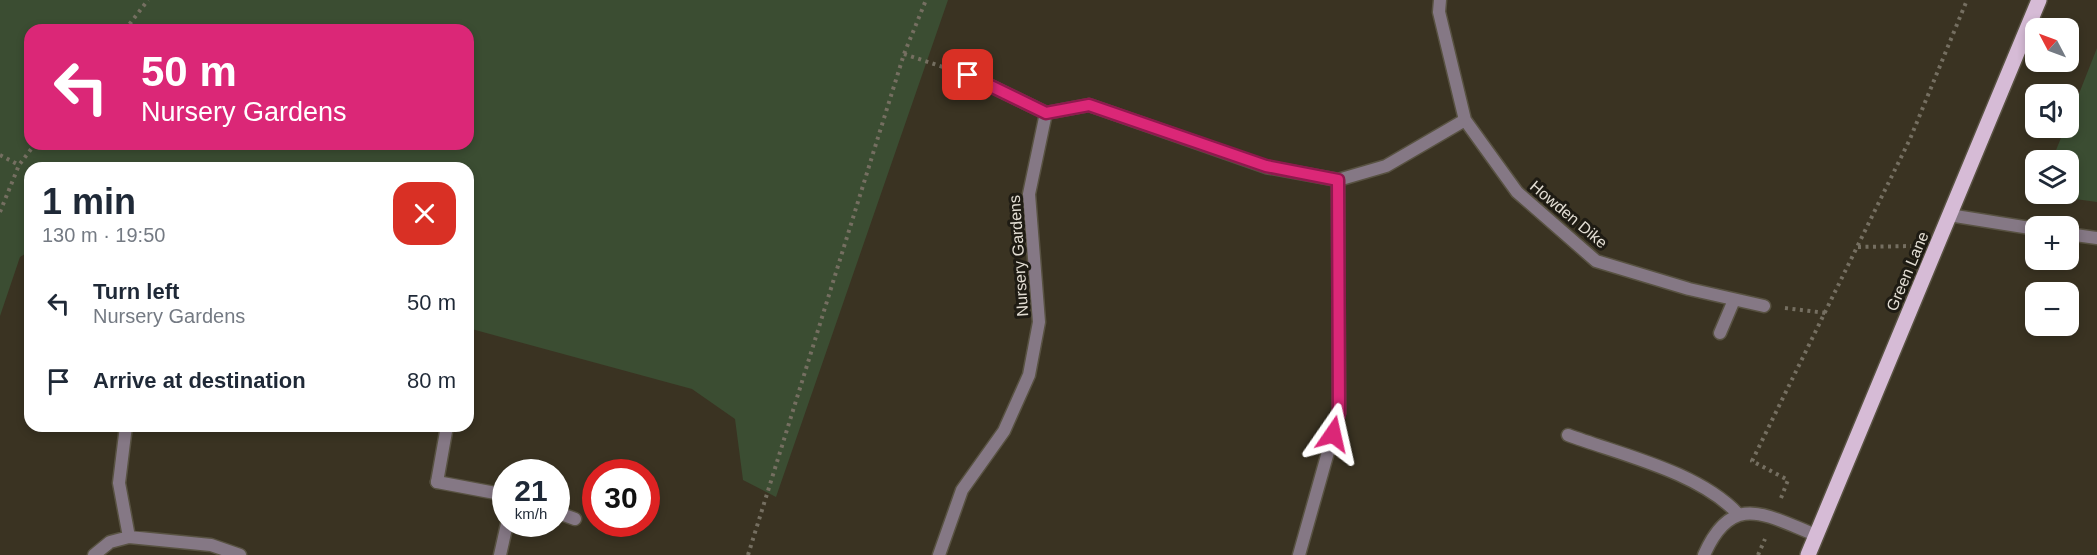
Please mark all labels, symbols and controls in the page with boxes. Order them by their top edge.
north arrow [2025,18,2079,72]
map controls [2025,18,2079,336]
icon: left [42,48,120,126]
text: 50 m [141,48,237,95]
pin [942,49,993,100]
icon: arrive [951,58,984,91]
button: sound [2025,84,2079,138]
text: Nursery Gardens [141,97,347,127]
button: layers [2025,150,2079,204]
street label: Howden Dike [1527,177,1611,252]
text: 1 min [42,181,136,222]
button: close [393,182,456,245]
street label: Nursery Gardens [1006,195,1031,317]
button: + [2025,216,2079,270]
text: 130 m · 19:50 [42,224,165,246]
street label: Green Lane [1883,229,1932,313]
text: Turn left [93,279,179,304]
button: − [2025,282,2079,336]
icon: left [42,287,75,320]
text: 50 m [407,290,456,315]
text: Nursery Gardens [93,305,245,327]
icon: arrive [42,365,75,398]
text: Arrive at destination [93,368,306,393]
text: 80 m [407,368,456,393]
position arrow [1301,402,1365,466]
speed limit sign: 30 [582,459,660,537]
text: 21 [514,474,548,507]
text: km/h [515,505,547,522]

